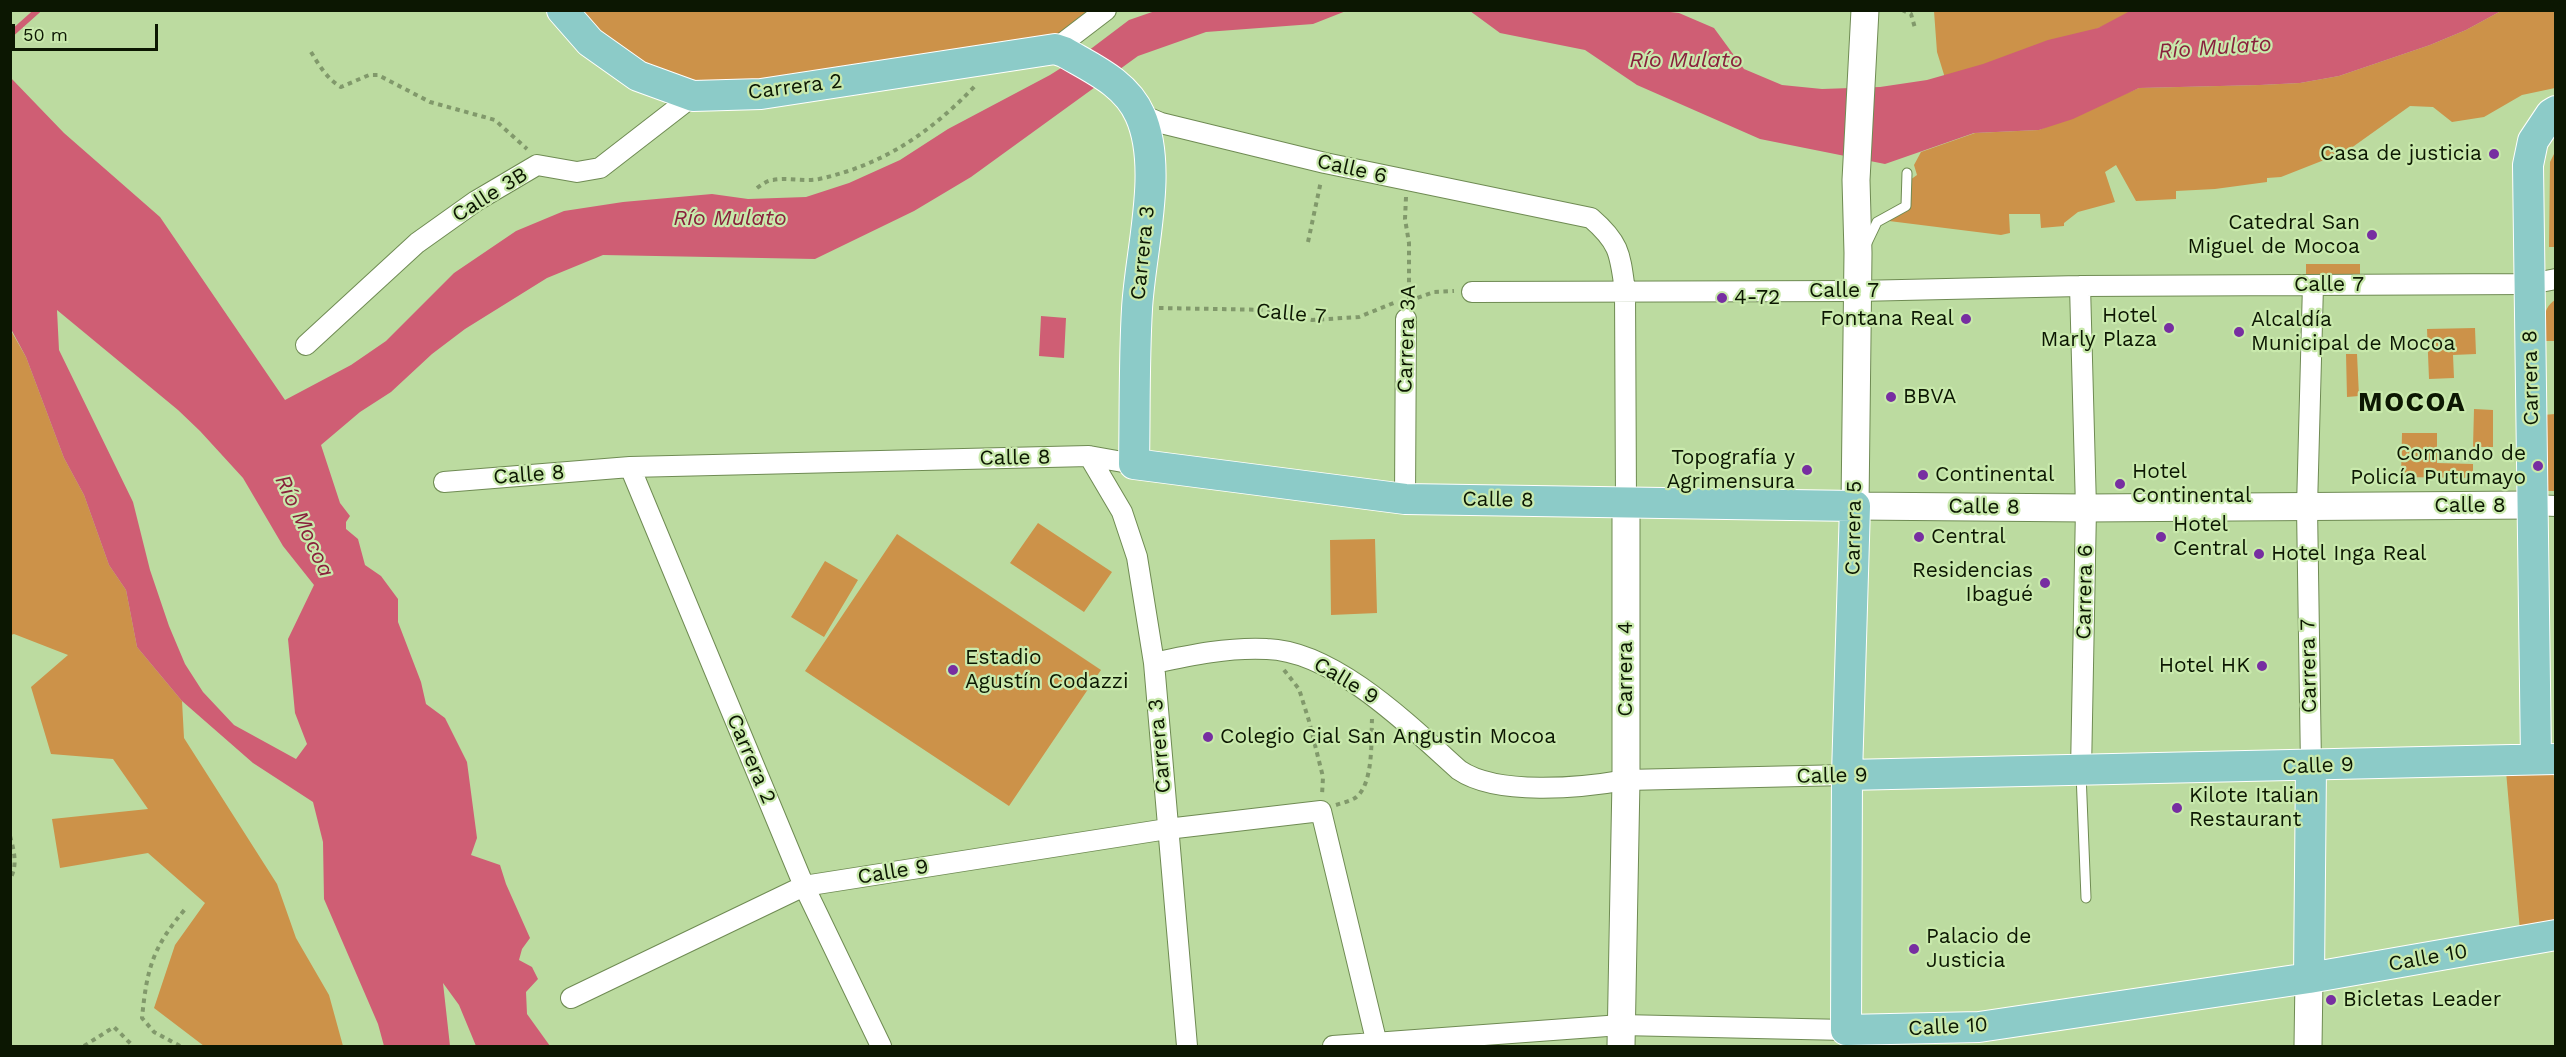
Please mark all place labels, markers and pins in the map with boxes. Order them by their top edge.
place label: Casa de justicia [2320,141,2482,167]
marker: Casa de justicia [2487,147,2501,161]
place label: Catedral San Miguel de Mocoa [2188,210,2360,260]
marker: Catedral San Miguel de Mocoa [2365,228,2379,242]
place label: 4-72 [1734,285,1780,311]
marker: 4-72 [1715,291,1729,305]
place label: Hotel Marly Plaza [2041,303,2157,353]
place label: Fontana Real [1820,306,1954,332]
place label: Alcaldía Municipal de Mocoa [2251,307,2455,357]
marker: Fontana Real [1959,312,1973,326]
marker: Hotel Marly Plaza [2162,321,2176,335]
marker: Alcaldía Municipal de Mocoa [2232,325,2246,339]
place label: BBVA [1903,384,1956,410]
marker: BBVA [1884,390,1898,404]
place label: Comando de Policía Putumayo [2350,441,2526,491]
place label: Topografía y Agrimensura [1667,445,1795,495]
place label: Hotel Continental [2132,459,2251,509]
marker: Comando de Policía Putumayo [2531,459,2545,473]
place label: Continental [1935,462,2054,488]
marker: Topografía y Agrimensura [1800,463,1814,477]
marker: Continental [1916,468,1930,482]
marker: Hotel Continental [2113,477,2127,491]
place label: Hotel Central [2173,512,2248,562]
place label: Central [1931,524,2006,550]
marker: Central [1912,530,1926,544]
marker: Hotel Central [2154,530,2168,544]
place label: Hotel Inga Real [2271,541,2427,567]
marker: Hotel Inga Real [2252,547,2266,561]
place label: Residencias Ibagué [1912,558,2033,608]
marker: Residencias Ibagué [2038,576,2052,590]
place label: Estadio Agustín Codazzi [965,645,1129,695]
place label: Hotel HK [2159,653,2250,679]
marker: Hotel HK [2255,659,2269,673]
marker: Estadio Agustín Codazzi [946,663,960,677]
place label: Colegio Cial San Angustin Mocoa [1220,724,1556,750]
marker: Colegio Cial San Angustin Mocoa [1201,730,1215,744]
place label: Kilote Italian Restaurant [2189,783,2319,833]
marker: Kilote Italian Restaurant [2170,801,2184,815]
place label: Palacio de Justicia [1926,924,2031,974]
marker: Palacio de Justicia [1907,942,1921,956]
place label: Bicletas Leader [2343,987,2501,1013]
marker: Bicletas Leader [2324,993,2338,1007]

